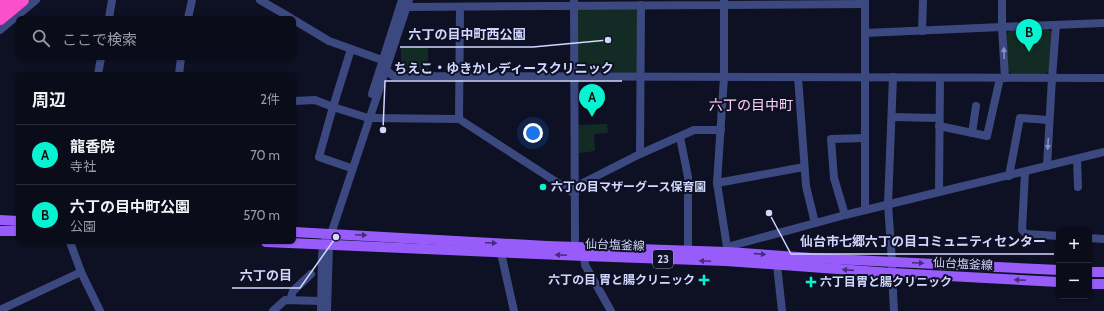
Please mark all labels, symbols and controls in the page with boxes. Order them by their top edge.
search box [16,16,296,60]
pin: B [1016,19,1042,52]
callout: 六丁の目中町西公園 [400,22,533,47]
text: 六丁の目中町西公園 [408,26,526,42]
icon: search [30,27,52,49]
text: ここで検索 [62,31,137,49]
one-way arrow [1000,47,1007,59]
callout: ちえこ・ゆきかレディースクリニック [385,56,622,81]
text: ちえこ・ゆきかレディースクリニック [394,60,614,76]
pin: A [579,84,605,117]
text: 周辺 [32,90,66,110]
text: 2件 [260,91,280,107]
district label: 六丁の目中町 [709,96,793,114]
your location [523,123,543,143]
text: 龍香院 [70,138,115,156]
one-way arrow [1045,138,1051,151]
text: A [41,147,49,163]
text: 70 m [250,147,280,163]
text: 寺社 [70,158,96,174]
place label: 六丁の目マザーグース保育園 [551,179,706,194]
marker: 六丁の目マザーグース保育園 [538,182,548,192]
text: 六丁の目中町公園 [70,198,190,216]
text: B [41,207,49,223]
text: 570 m [243,207,280,223]
text: 公園 [70,218,96,234]
map controls [1056,227,1092,299]
button: + [1056,227,1092,263]
callout: 仙台市七郷六丁の目コミュニティセンター [791,229,1054,254]
one-way arrow [355,232,367,239]
text: 仙台市七郷六丁の目コミュニティセンター [800,233,1046,249]
street label: 仙台塩釜線 [585,236,645,253]
one-way arrow [485,240,498,246]
road number: 23 [653,250,673,268]
one-way arrow [754,251,766,258]
one-way arrow [555,252,567,259]
street label: 仙台塩釜線 [933,254,993,273]
one-way arrow [699,257,711,264]
one-way arrow [912,260,924,267]
callout: 六丁の目 [232,263,300,288]
button: − [1056,263,1092,299]
one-way arrow [842,266,854,273]
text: 六丁の目 [240,267,292,283]
place label: 六丁の目 胃と腸クリニック [548,272,695,287]
marker: 六丁の目 胃と腸クリニック [698,274,710,286]
place label: 六丁目胃と腸クリニック [820,274,952,289]
marker: 六丁目胃と腸クリニック [805,276,817,288]
one-way arrow [1014,276,1026,283]

